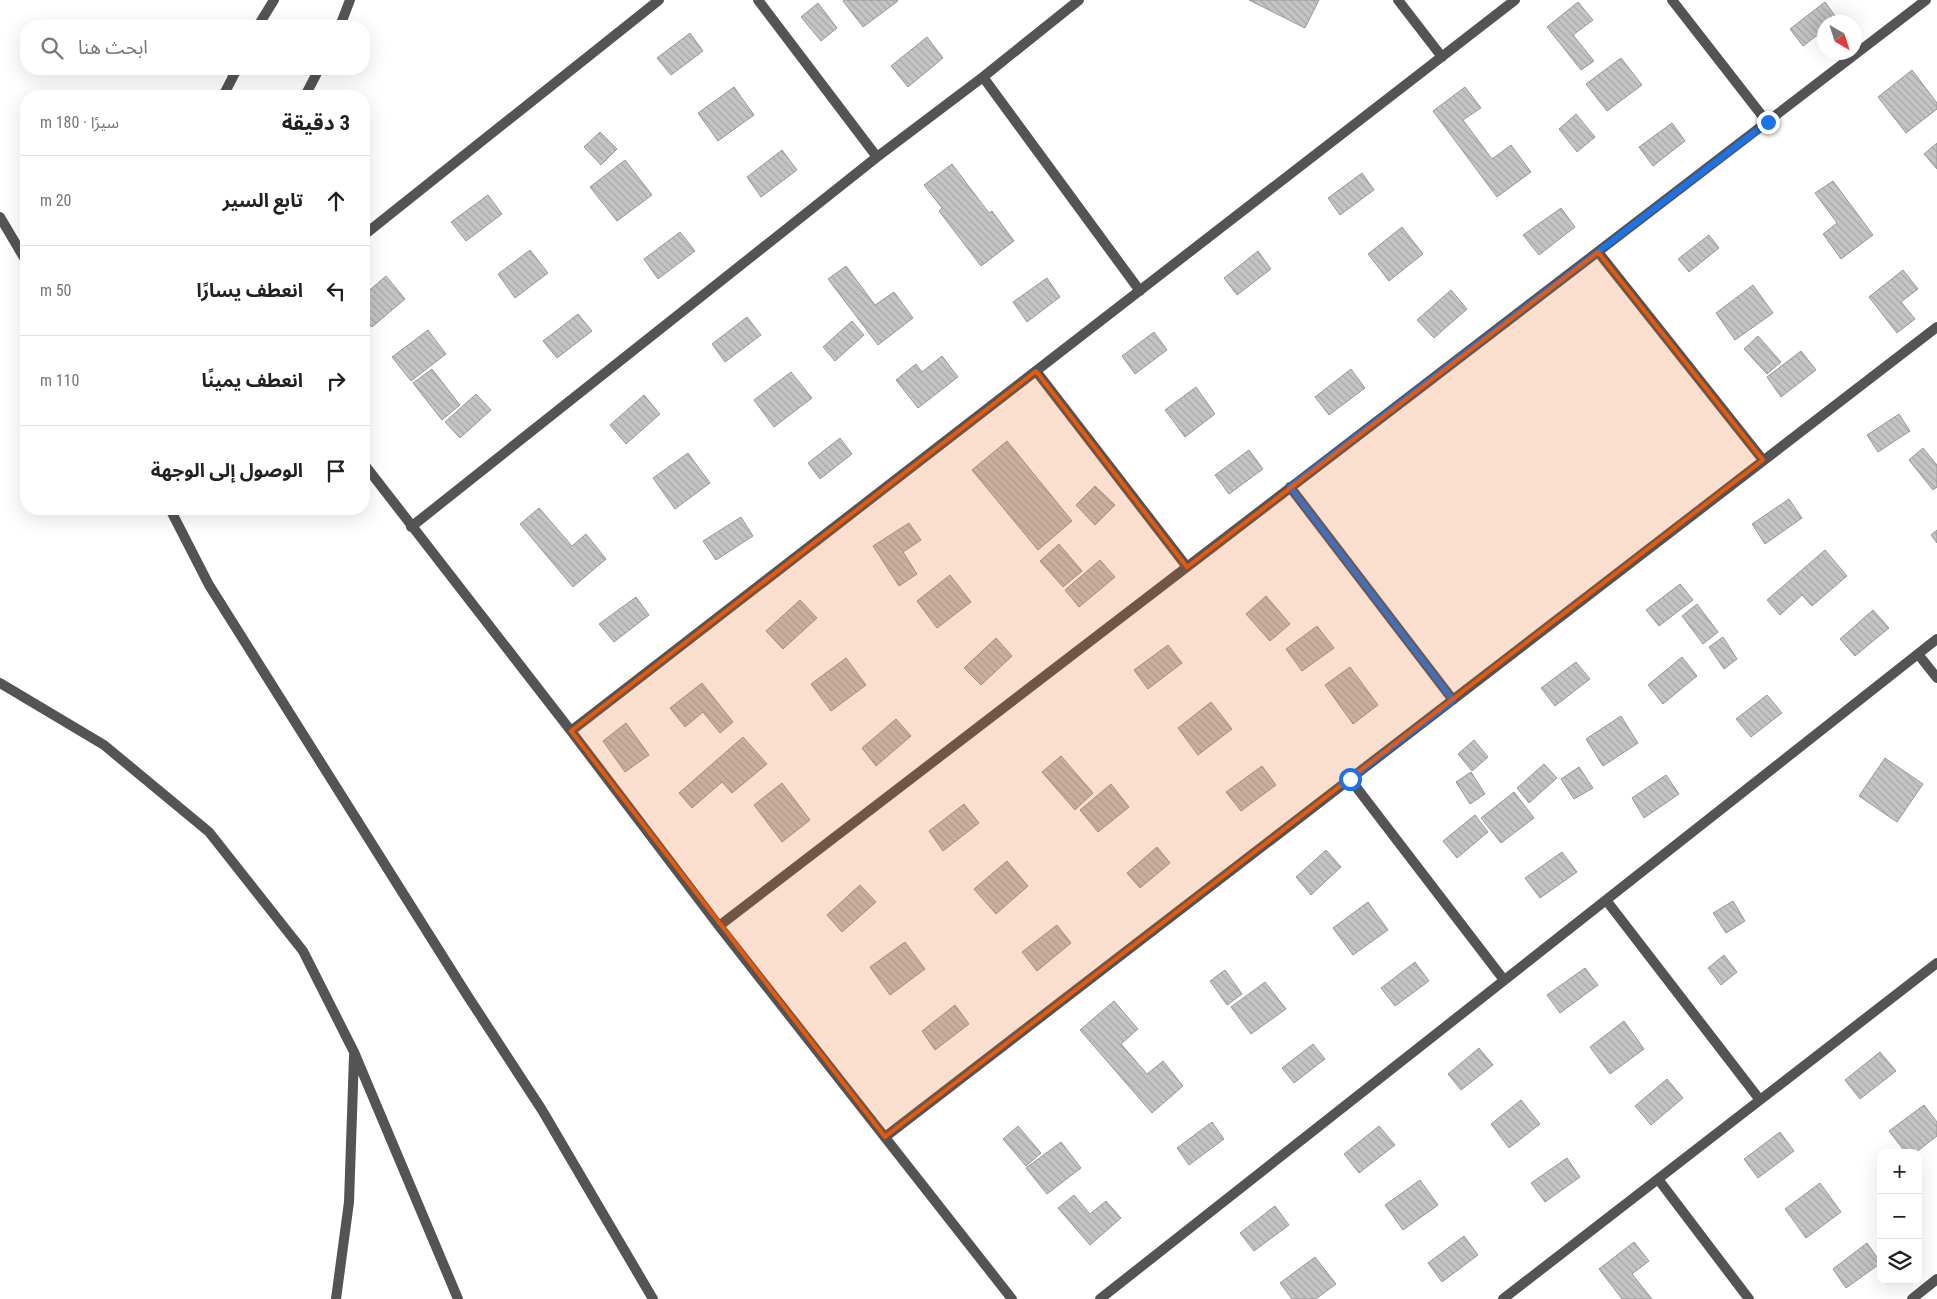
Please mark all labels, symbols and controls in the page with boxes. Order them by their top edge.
north arrow [1817,15,1862,60]
search box [20,20,370,75]
icon: search [38,34,66,62]
text: ابحث هنا [78,36,148,59]
text: 3 دقيقة [282,111,350,135]
route end [1757,111,1780,134]
text: سيرًا · 180 m [40,113,119,132]
icon: ahead [322,187,350,215]
text: تابع السير [222,189,303,212]
text: 20 m [40,191,72,210]
icon: left [322,277,350,305]
text: انعطف يسارًا [197,279,303,302]
text: 50 m [40,281,72,300]
icon: right [322,367,350,395]
text: انعطف يمينًا [201,369,303,392]
text: 110 m [40,371,79,390]
icon: arrive [322,457,350,485]
text: الوصول إلى الوجهة [151,459,303,482]
route start [1339,768,1362,791]
map controls [1877,1149,1922,1284]
button: + [1877,1149,1922,1194]
button: − [1877,1194,1922,1239]
button: layers [1877,1239,1922,1284]

